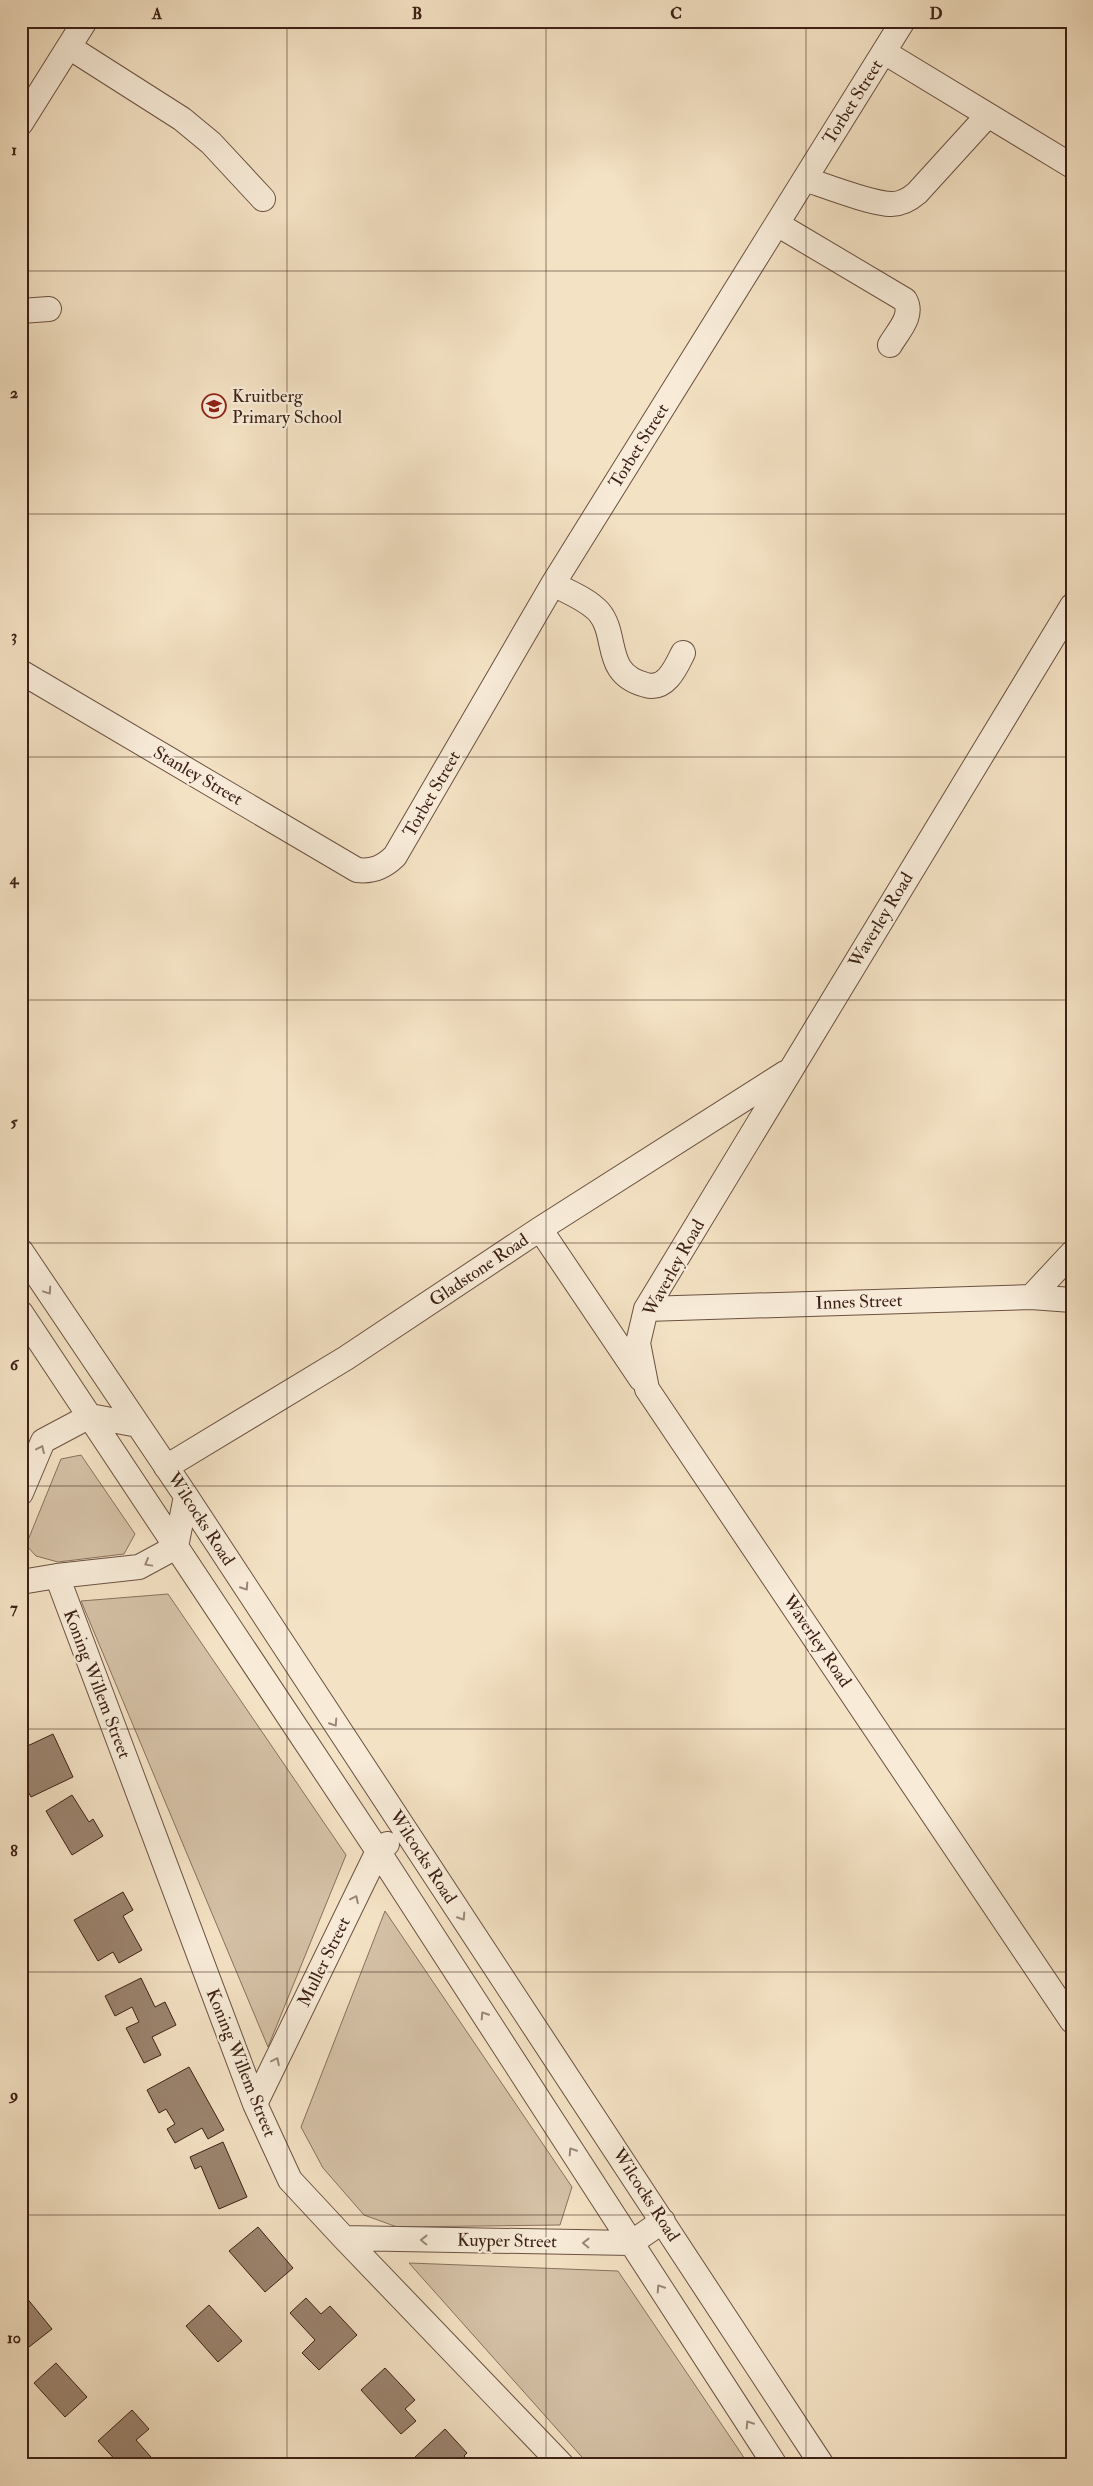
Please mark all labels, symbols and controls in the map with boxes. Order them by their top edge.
text: A [151,4,163,24]
text: B [412,4,422,24]
text: C [670,4,682,24]
text: D [929,4,943,24]
street label: Torbet Street [818,55,888,149]
text: 1 [11,140,17,160]
text: 2 [10,383,18,403]
place label: Kruitberg Primary School [232,385,343,429]
school or university icon: Kruitberg Primary School [201,393,227,419]
street label: Torbet Street [604,399,674,493]
text: 3 [11,626,17,646]
street label: Stanley Street [149,741,247,811]
street label: Torbet Street [398,747,466,841]
street label: Waverley Road [843,868,918,973]
text: 4 [9,869,20,889]
text: 5 [10,1112,18,1132]
street label: Waverley Road [638,1216,710,1321]
street label: Gladstone Road [425,1228,533,1312]
one-way arrow [42,1286,51,1295]
street label: Innes Street [815,1289,903,1315]
text: 6 [10,1355,20,1375]
one-way arrow [34,1445,45,1454]
street label: Wilcocks Road [162,1467,240,1570]
one-way arrow [144,1556,153,1566]
one-way arrow [239,1581,249,1590]
street label: Waverley Road [777,1589,857,1692]
text: 7 [10,1598,18,1618]
street label: Koning Willem Street [58,1606,136,1762]
one-way arrow [328,1717,338,1726]
street label: Wilcocks Road [384,1805,462,1908]
text: 8 [10,1841,18,1861]
one-way arrow [349,1895,359,1904]
one-way arrow [456,1911,465,1921]
street label: Muller Street [292,1913,356,2011]
street label: Koning Willem Street [201,1986,281,2141]
one-way arrow [480,2011,490,2020]
one-way arrow [270,2057,280,2066]
text: 9 [8,2085,18,2105]
street label: Wilcocks Road [607,2143,685,2246]
one-way arrow [569,2148,578,2157]
street label: Kuyper Street [457,2229,557,2253]
one-way arrow [420,2235,428,2245]
one-way arrow [582,2237,590,2248]
one-way arrow [657,2284,666,2293]
text: 10 [7,2328,21,2348]
one-way arrow [746,2420,755,2430]

